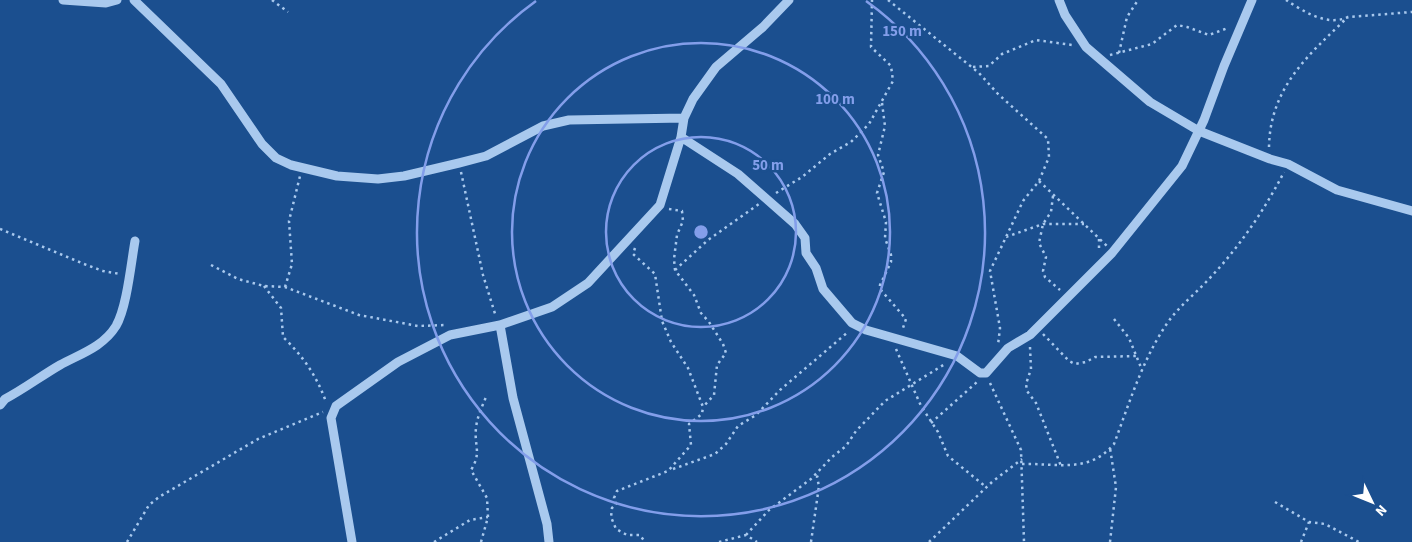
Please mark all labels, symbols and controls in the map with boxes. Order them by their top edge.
text: 150 m [882,21,922,42]
text: 100 m [815,89,855,110]
text: 50 m [752,155,784,176]
centre of rings [692,223,710,241]
north arrow [1347,477,1397,527]
text: N [1370,500,1391,520]

